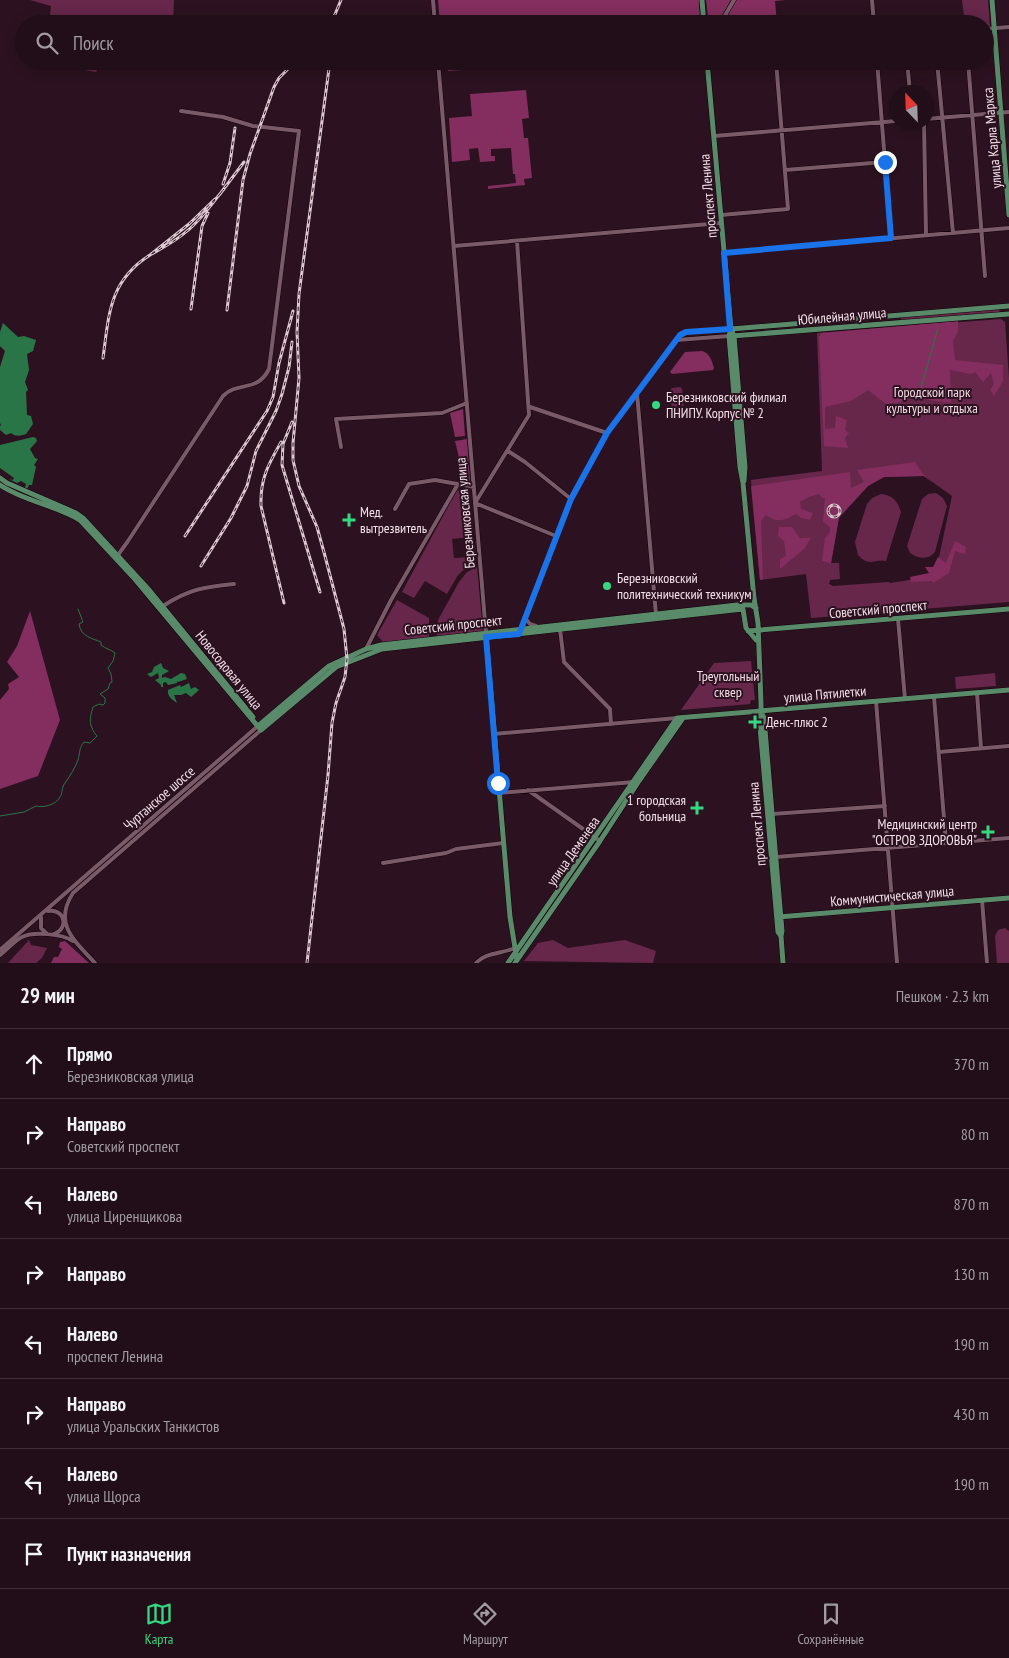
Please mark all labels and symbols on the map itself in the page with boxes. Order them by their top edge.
north arrow [889,85,934,130]
street label: улица Карла Маркса [979,87,1005,189]
route end [874,151,897,174]
street label: проспект Ленина [695,153,721,239]
street label: Юбилейная улица [797,303,887,329]
park label: Городской парк культуры и отдыха [886,383,978,417]
place label: Березниковский филиал ПНИПУ. Корпус № 2 [666,388,787,422]
marker: Березниковский филиал ПНИПУ. Корпус № 2 [650,399,662,411]
street label: Березниковская улица [451,457,479,569]
place label: Мед. вытрезвитель [360,503,427,537]
marker: Мед. вытрезвитель [342,513,356,527]
place label: Березниковский политехнический техникум [617,569,752,603]
marker: Березниковский политехнический техникум [601,580,613,592]
street label: Советский проспект [828,596,928,622]
street label: Советский проспект [403,611,503,639]
street label: Новосодовая улица [192,627,266,713]
park label: Треугольный сквер [697,667,759,701]
street label: улица Пятилетки [783,681,867,707]
place label: Денс-плюс 2 [766,713,828,731]
marker: Денс-плюс 2 [748,715,762,729]
street label: Чуртанское шоссе [120,762,199,834]
route start [487,772,510,795]
street label: проспект Ленина [744,781,770,867]
place label: 1 городская больница [627,791,686,825]
marker: 1 городская больница [690,801,704,815]
street label: улица Деменева [542,813,604,889]
place label: Медицинский центр "ОСТРОВ ЗДОРОВЬЯ" [872,815,977,849]
marker: Медицинский центр "ОСТРОВ ЗДОРОВЬЯ" [981,825,995,839]
street label: Коммунистическая улица [829,882,955,910]

